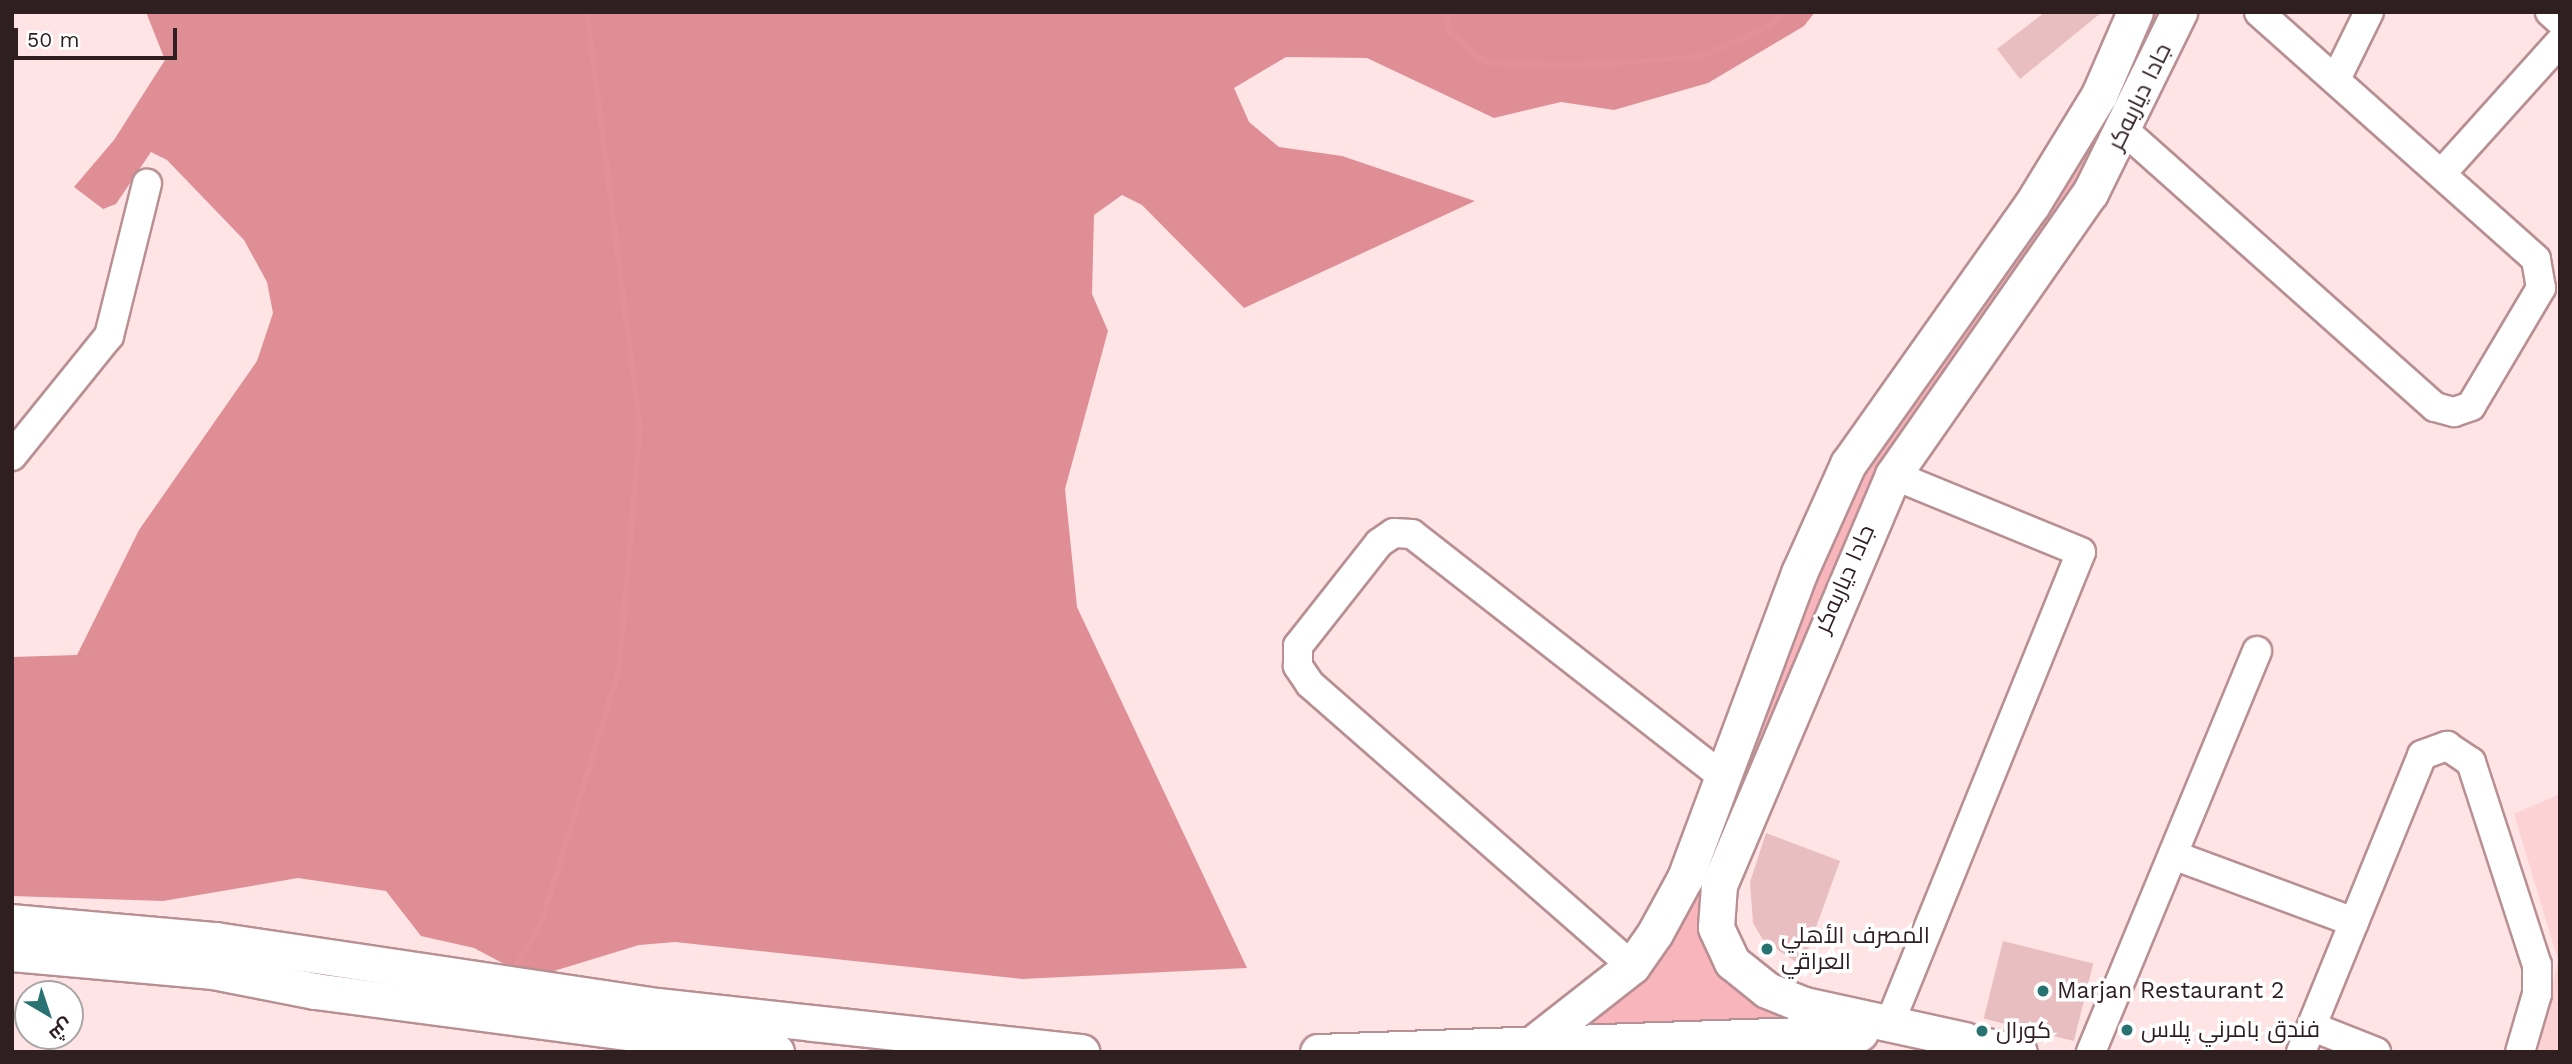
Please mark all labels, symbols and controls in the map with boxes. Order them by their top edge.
scale bar [18,14,180,58]
text: 50 m [27,27,79,52]
street label: جادا دیاربه‌كر [2102,39,2178,155]
street label: جادا دیاربه‌كر [1809,521,1881,637]
place label: المصرف الأهلي العراقي [1781,922,1930,976]
marker: المصرف الأهلي العراقي [1759,941,1775,957]
place label: Marjan Restaurant 2 [2057,977,2284,1005]
north arrow [14,980,84,1050]
marker: Marjan Restaurant 2 [2035,983,2051,999]
text: ش [45,1014,78,1047]
place label: فندق بامرني پلاس [2141,1016,2320,1044]
place label: كورال [1996,1017,2051,1045]
marker: فندق بامرني پلاس [2119,1022,2135,1038]
marker: كورال [1974,1023,1990,1039]

